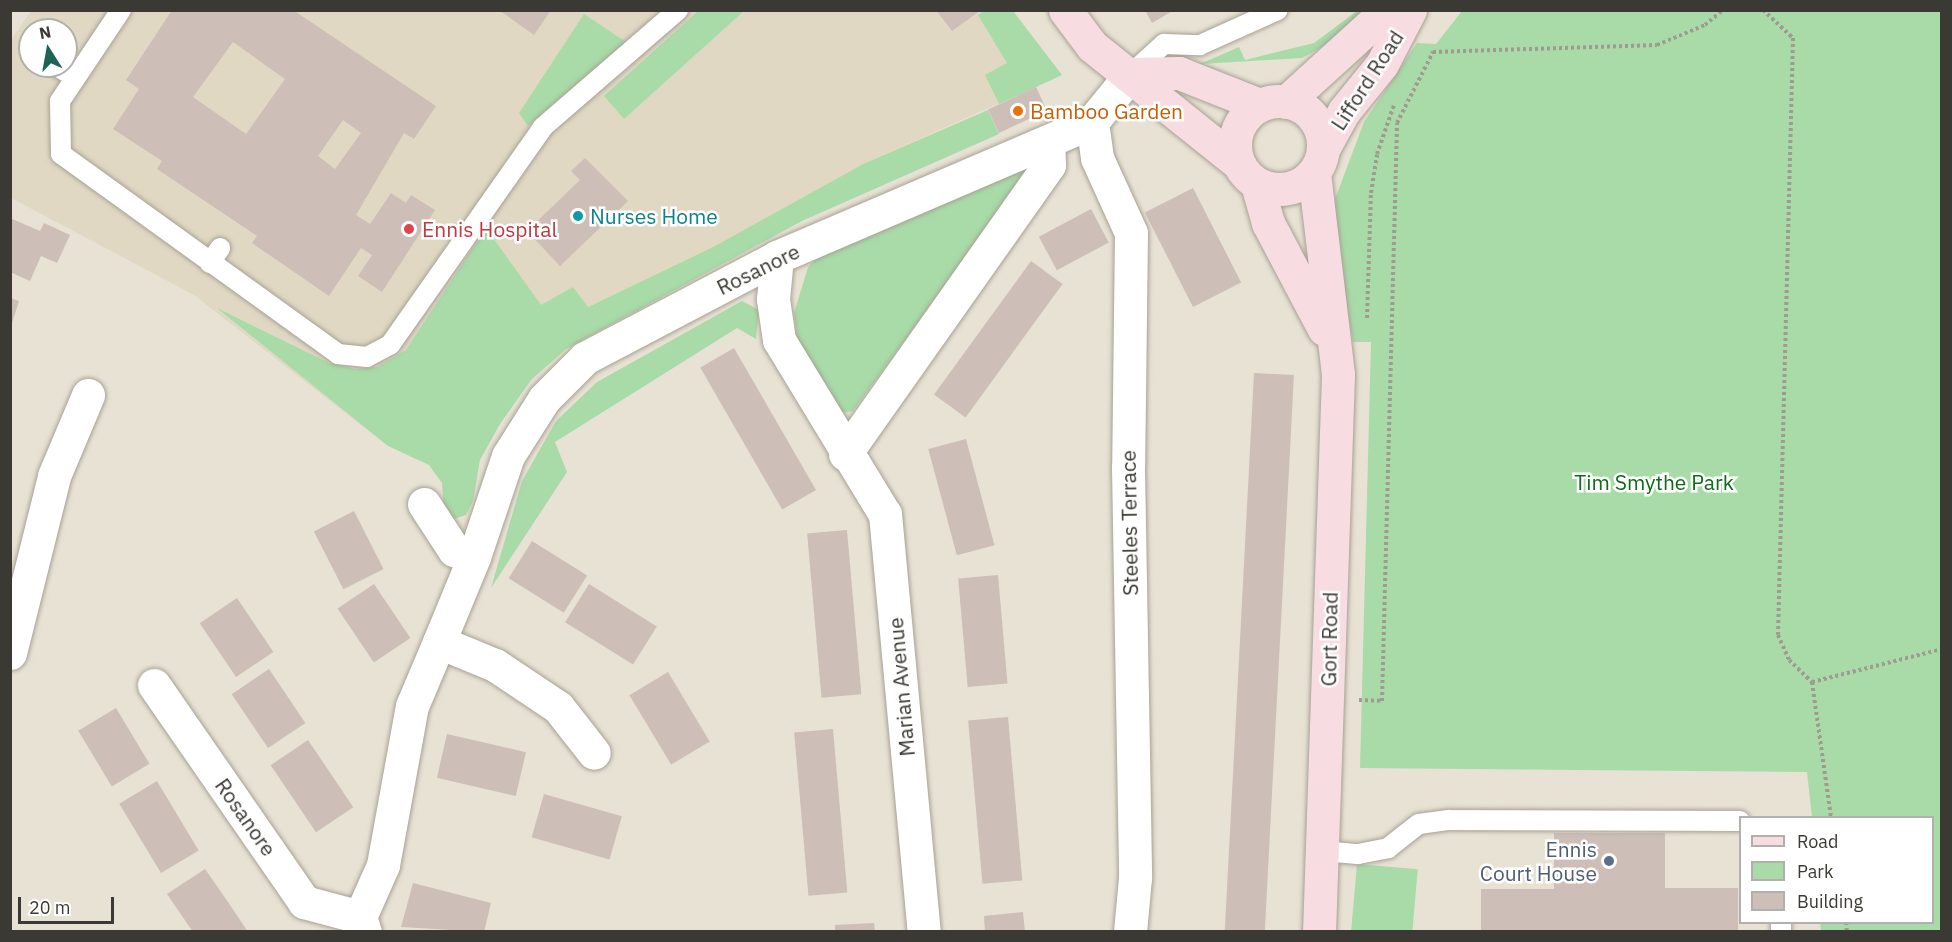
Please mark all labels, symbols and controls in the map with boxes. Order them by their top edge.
north arrow [18,18,78,78]
text: N [37,21,53,43]
street label: Lifford Road [1325,25,1409,135]
place label: Bamboo Garden [1030,98,1183,124]
marker: Bamboo Garden [1011,104,1025,118]
place label: Nurses Home [590,203,718,229]
marker: Nurses Home [571,209,585,223]
place label: Ennis Hospital [422,216,557,242]
marker: Ennis Hospital [400,220,418,238]
street label: Rosanore [712,238,804,300]
street label: Steeles Terrace [1115,450,1143,596]
park label: Tim Smythe Park [1574,469,1734,495]
street label: Gort Road [1316,591,1342,687]
street label: Marian Avenue [882,616,920,758]
street label: Rosanore [210,773,282,861]
legend [1739,816,1934,924]
text: Road [1797,830,1838,853]
place label: Ennis Court House [1480,836,1597,886]
marker: Ennis Court House [1602,854,1616,868]
text: Park [1797,860,1833,883]
scale bar [21,885,117,923]
text: Building [1797,890,1863,913]
text: 20 m [29,896,71,919]

